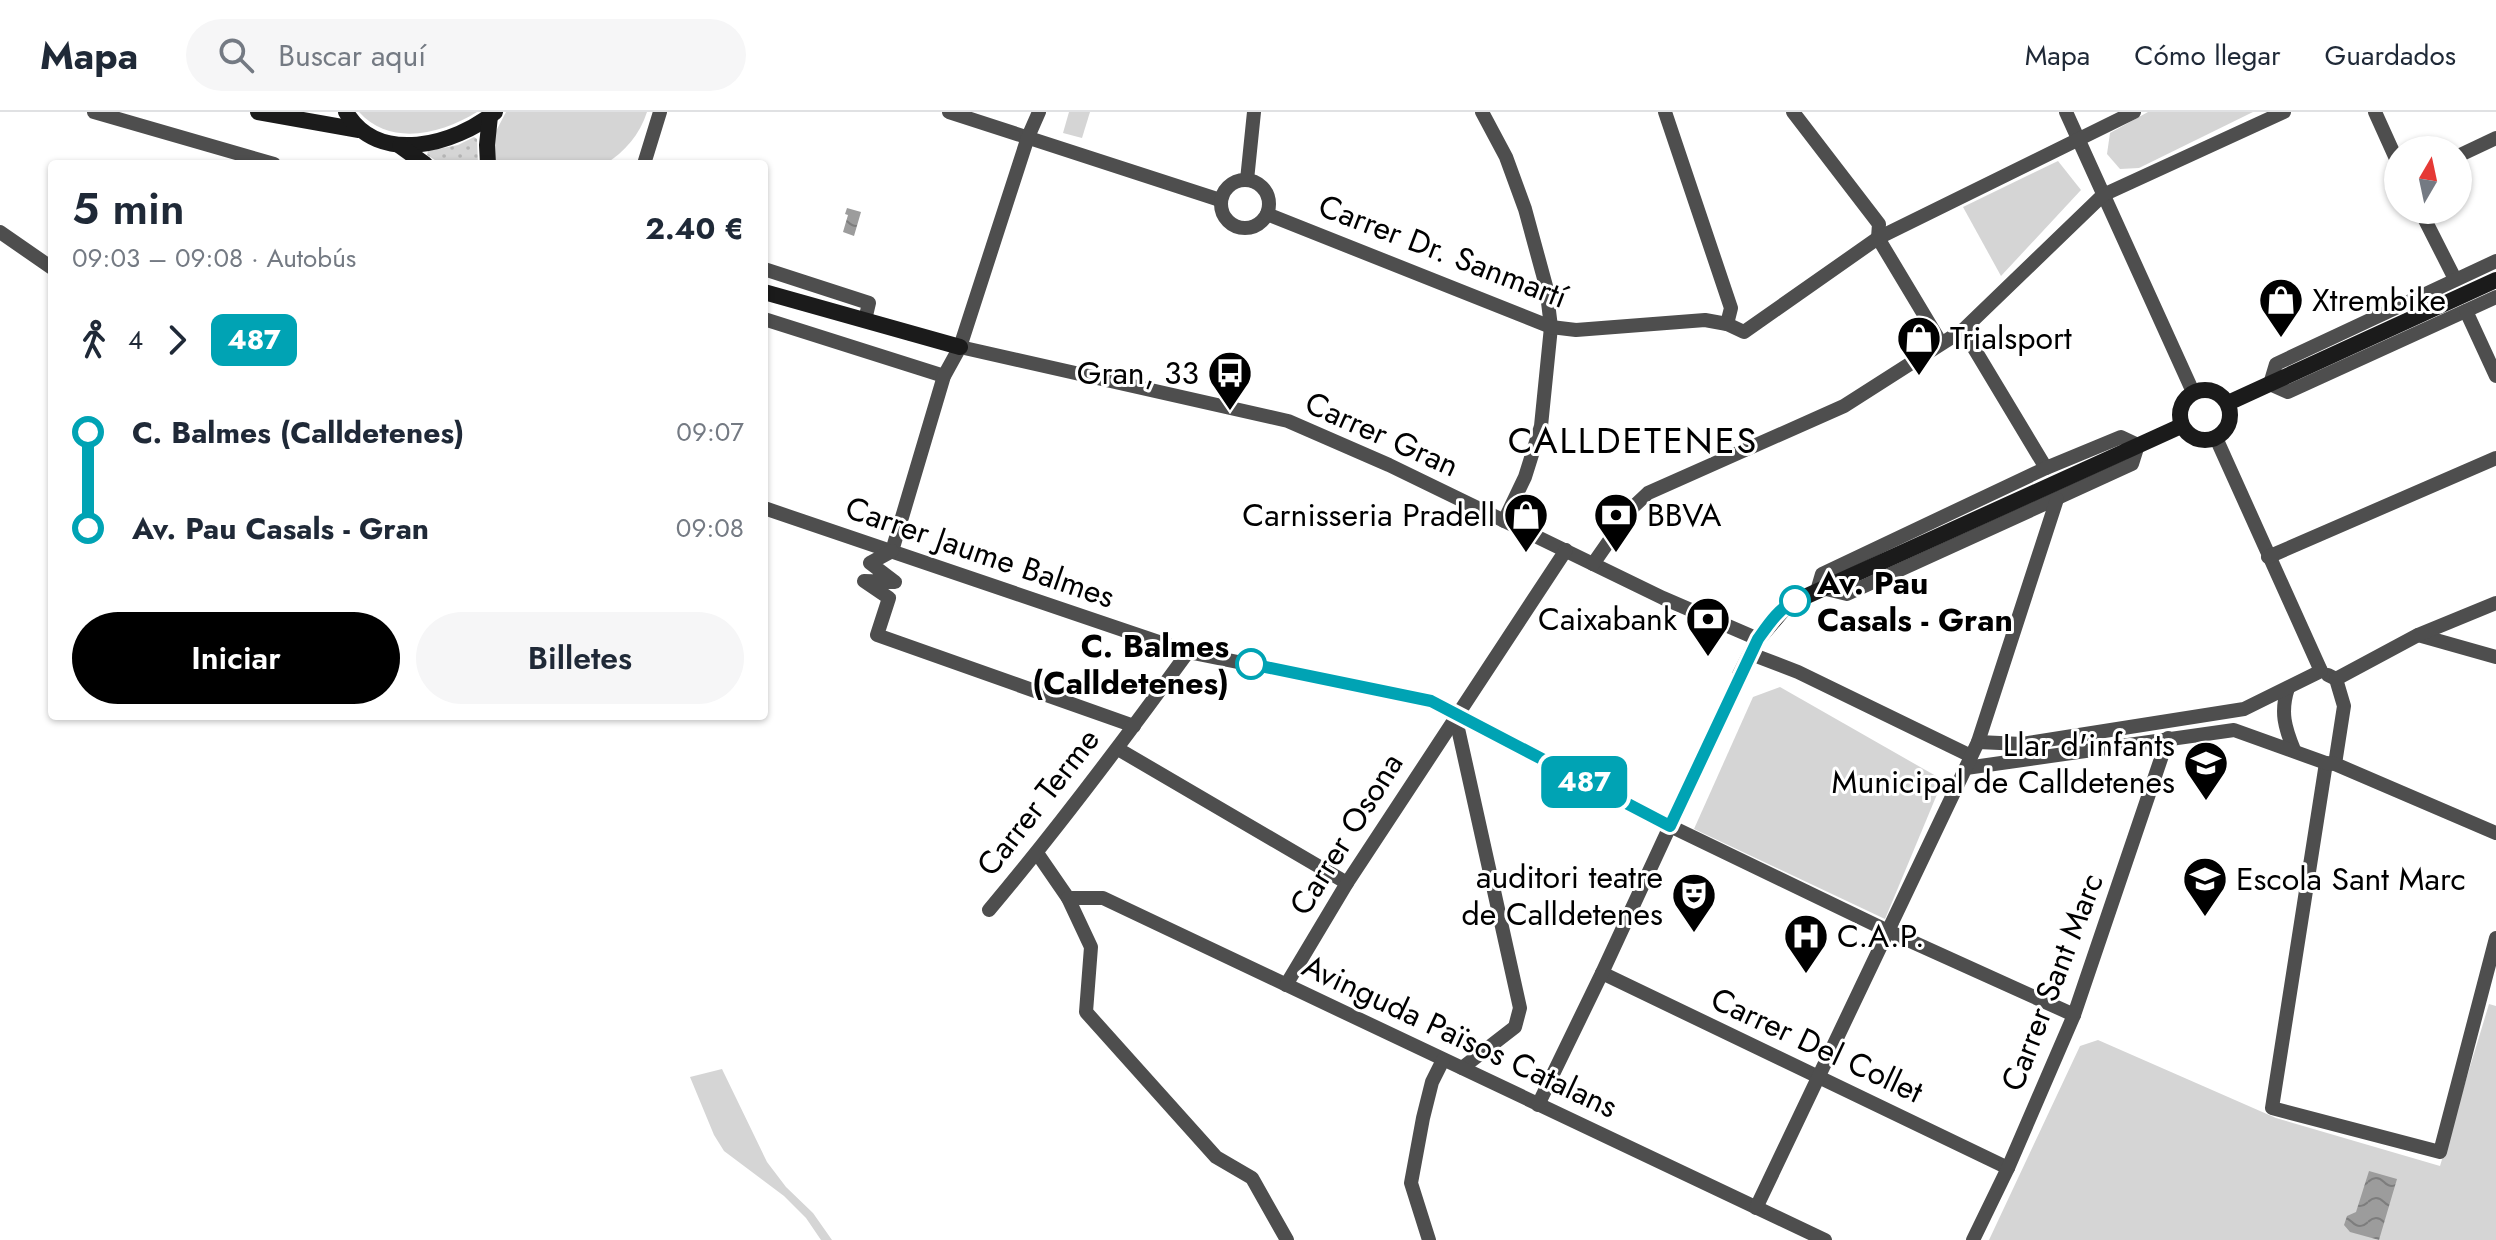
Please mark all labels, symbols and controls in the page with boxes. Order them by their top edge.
search box [186,19,746,91]
text: Mapa [40,28,138,83]
icon: search [214,33,258,77]
text: Buscar aquí [278,34,426,77]
text: Mapa [2025,35,2090,76]
text: Cómo llegar [2134,35,2281,76]
text: Guardados [2325,35,2456,76]
north arrow [2384,136,2472,224]
map controls [2384,136,2472,224]
text: 5 min [72,177,185,241]
street label: Carrer Dr. Sanmartí [1312,182,1576,320]
text: 2.40 € [645,207,744,250]
text: 09:03 – 09:08 · Autobús [72,239,356,277]
shop icon: Xtrembike [2257,276,2305,339]
place label: Xtrembike [2312,277,2446,323]
shop icon: Trialsport [1895,314,1943,377]
place label: Trialsport [1950,315,2072,361]
icon: walk [72,318,116,362]
icon: forward [155,318,199,362]
text: 487 [227,319,281,360]
text: 4 [128,321,143,359]
bus stop icon: Gran, 33 [1206,349,1254,412]
place label: Gran, 33 [1077,350,1199,396]
street label: Carrer Gran [1298,380,1466,488]
text: C. Balmes (Calldetenes) [132,411,464,454]
text: 09:07 [676,413,744,451]
district label: CALLDETENES [1508,414,1758,466]
street label: Carrer Jaume Balmes [839,484,1121,620]
shop icon: Carnisseria Pradell [1502,491,1550,554]
bank icon: BBVA [1592,491,1640,554]
place label: Carnisseria Pradell [1242,492,1495,538]
place label: BBVA [1647,492,1721,538]
text: Av. Pau Casals - Gran [132,507,429,550]
text: 09:08 [676,509,744,547]
place label: Av. Pau Casals - Gran [1816,560,2013,643]
marker: Av. Pau Casals - Gran [1780,586,1810,616]
bank icon: Caixabank [1684,595,1732,658]
place label: Caixabank [1538,596,1678,642]
button: Iniciar [72,612,400,704]
button: Billetes [416,612,744,704]
place label: C. Balmes (Calldetenes) [1032,623,1229,706]
marker: C. Balmes (Calldetenes) [1236,649,1266,679]
street label: Carrer Terme [966,718,1110,886]
place label: Llar d'infants Municipal de Calldetenes [1832,722,2175,805]
school or university icon: Llar d'infants Municipal de Calldetenes [2182,739,2230,802]
street label: Carrer Osona [1278,744,1414,924]
line badge: 487 [1538,756,1630,808]
text: 487 [1557,761,1611,802]
place label: auditori teatre de Calldetenes [1462,854,1663,937]
school or university icon: Escola Sant Marc [2181,855,2229,918]
place label: Escola Sant Marc [2236,856,2466,902]
street label: Carrer Sant Marc [1989,866,2115,1098]
theatre icon: auditori teatre de Calldetenes [1670,871,1718,934]
hospital icon: C.A.P. [1782,912,1830,975]
place label: C.A.P. [1837,913,1925,959]
street label: Avinguda Països Catalans [1295,943,1625,1129]
street label: Carrer Del Collet [1703,976,1931,1114]

